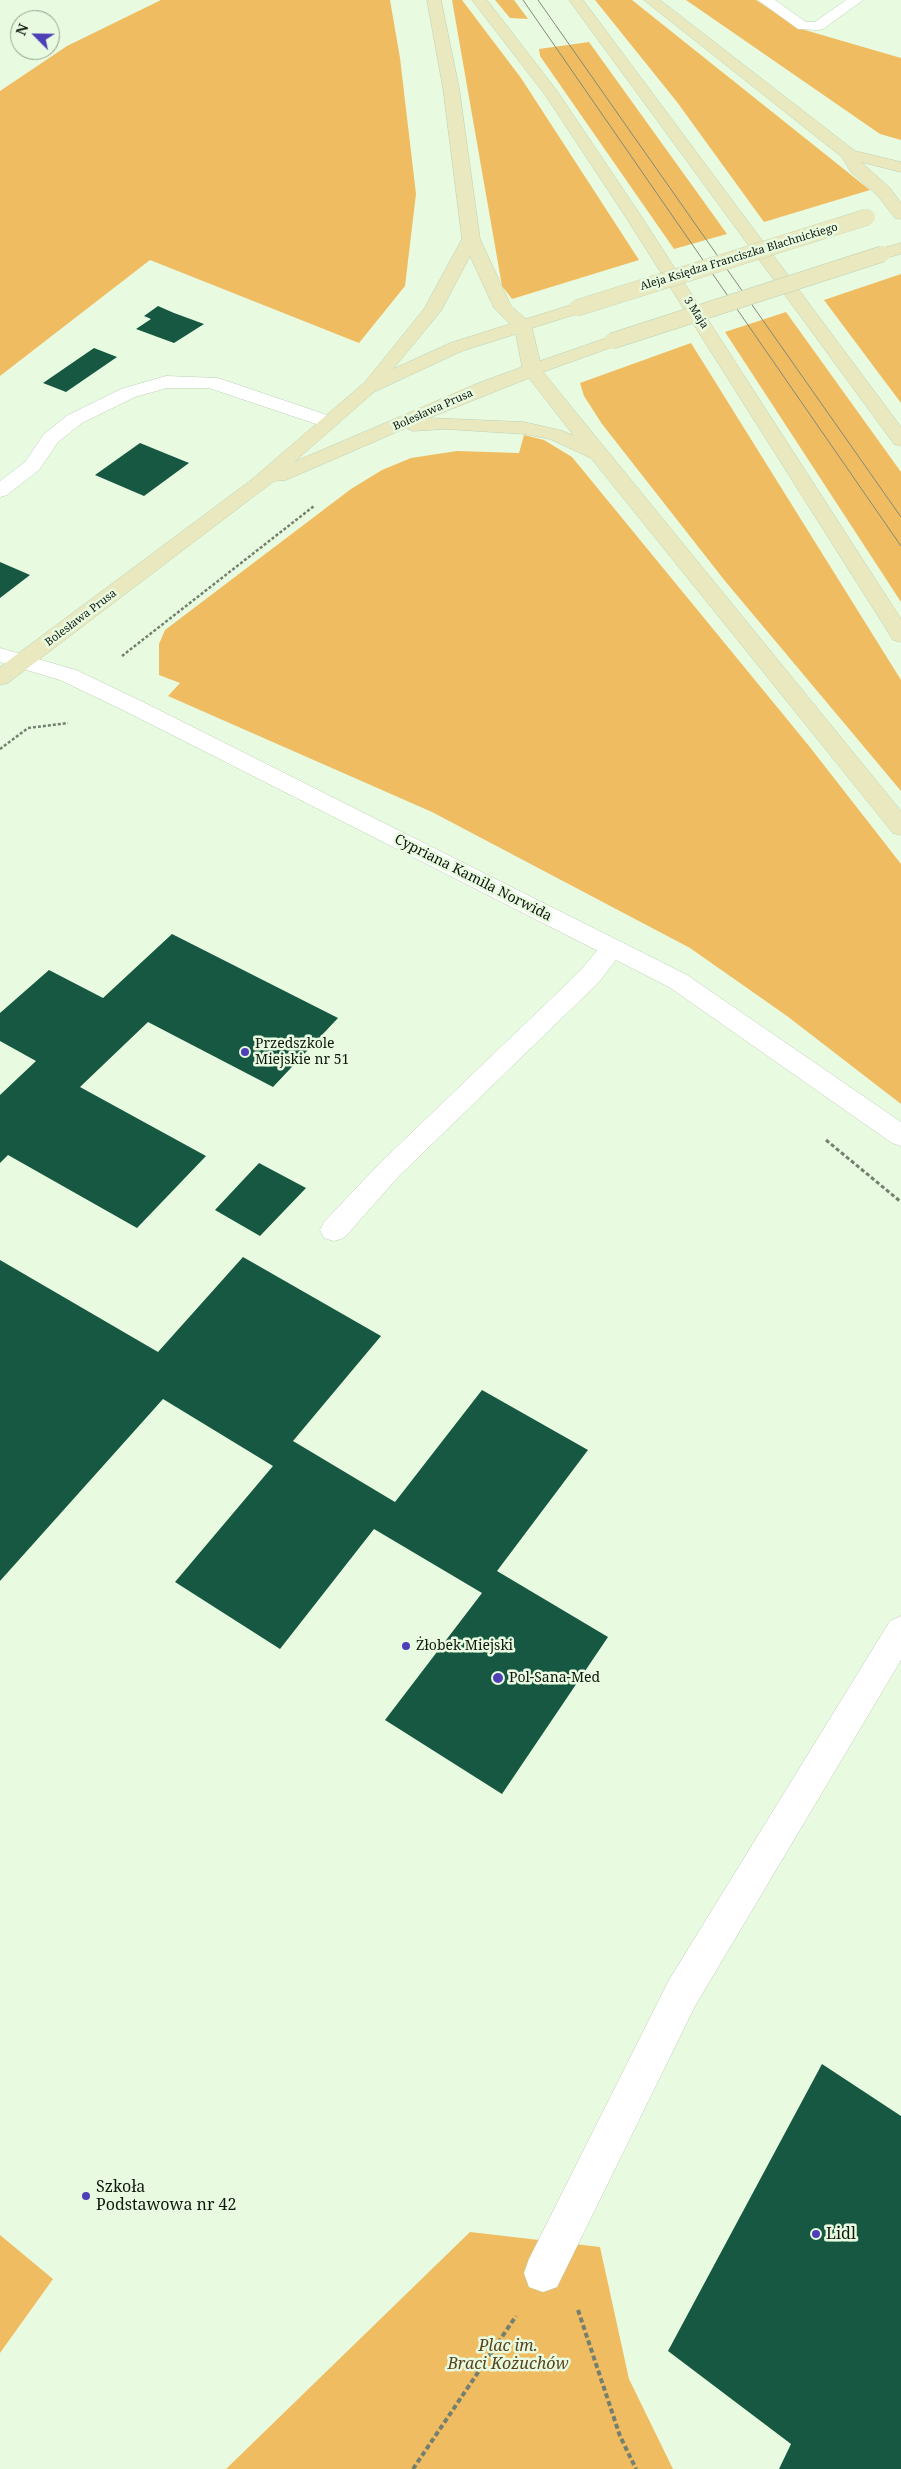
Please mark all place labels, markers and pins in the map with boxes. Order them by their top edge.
place label: Przedszkole Miejskie nr 51 [255,1036,349,1068]
marker: Przedszkole Miejskie nr 51 [239,1046,251,1058]
place label: Żłobek Miejski [416,1638,513,1654]
marker: Żłobek Miejski [400,1640,412,1652]
place label: Pol-Sana-Med [509,1670,600,1686]
marker: Pol-Sana-Med [491,1671,505,1685]
place label: Szkoła Podstawowa nr 42 [96,2177,236,2215]
marker: Szkoła Podstawowa nr 42 [80,2190,92,2202]
place label: Lidl [826,2224,856,2244]
marker: Lidl [810,2228,822,2240]

